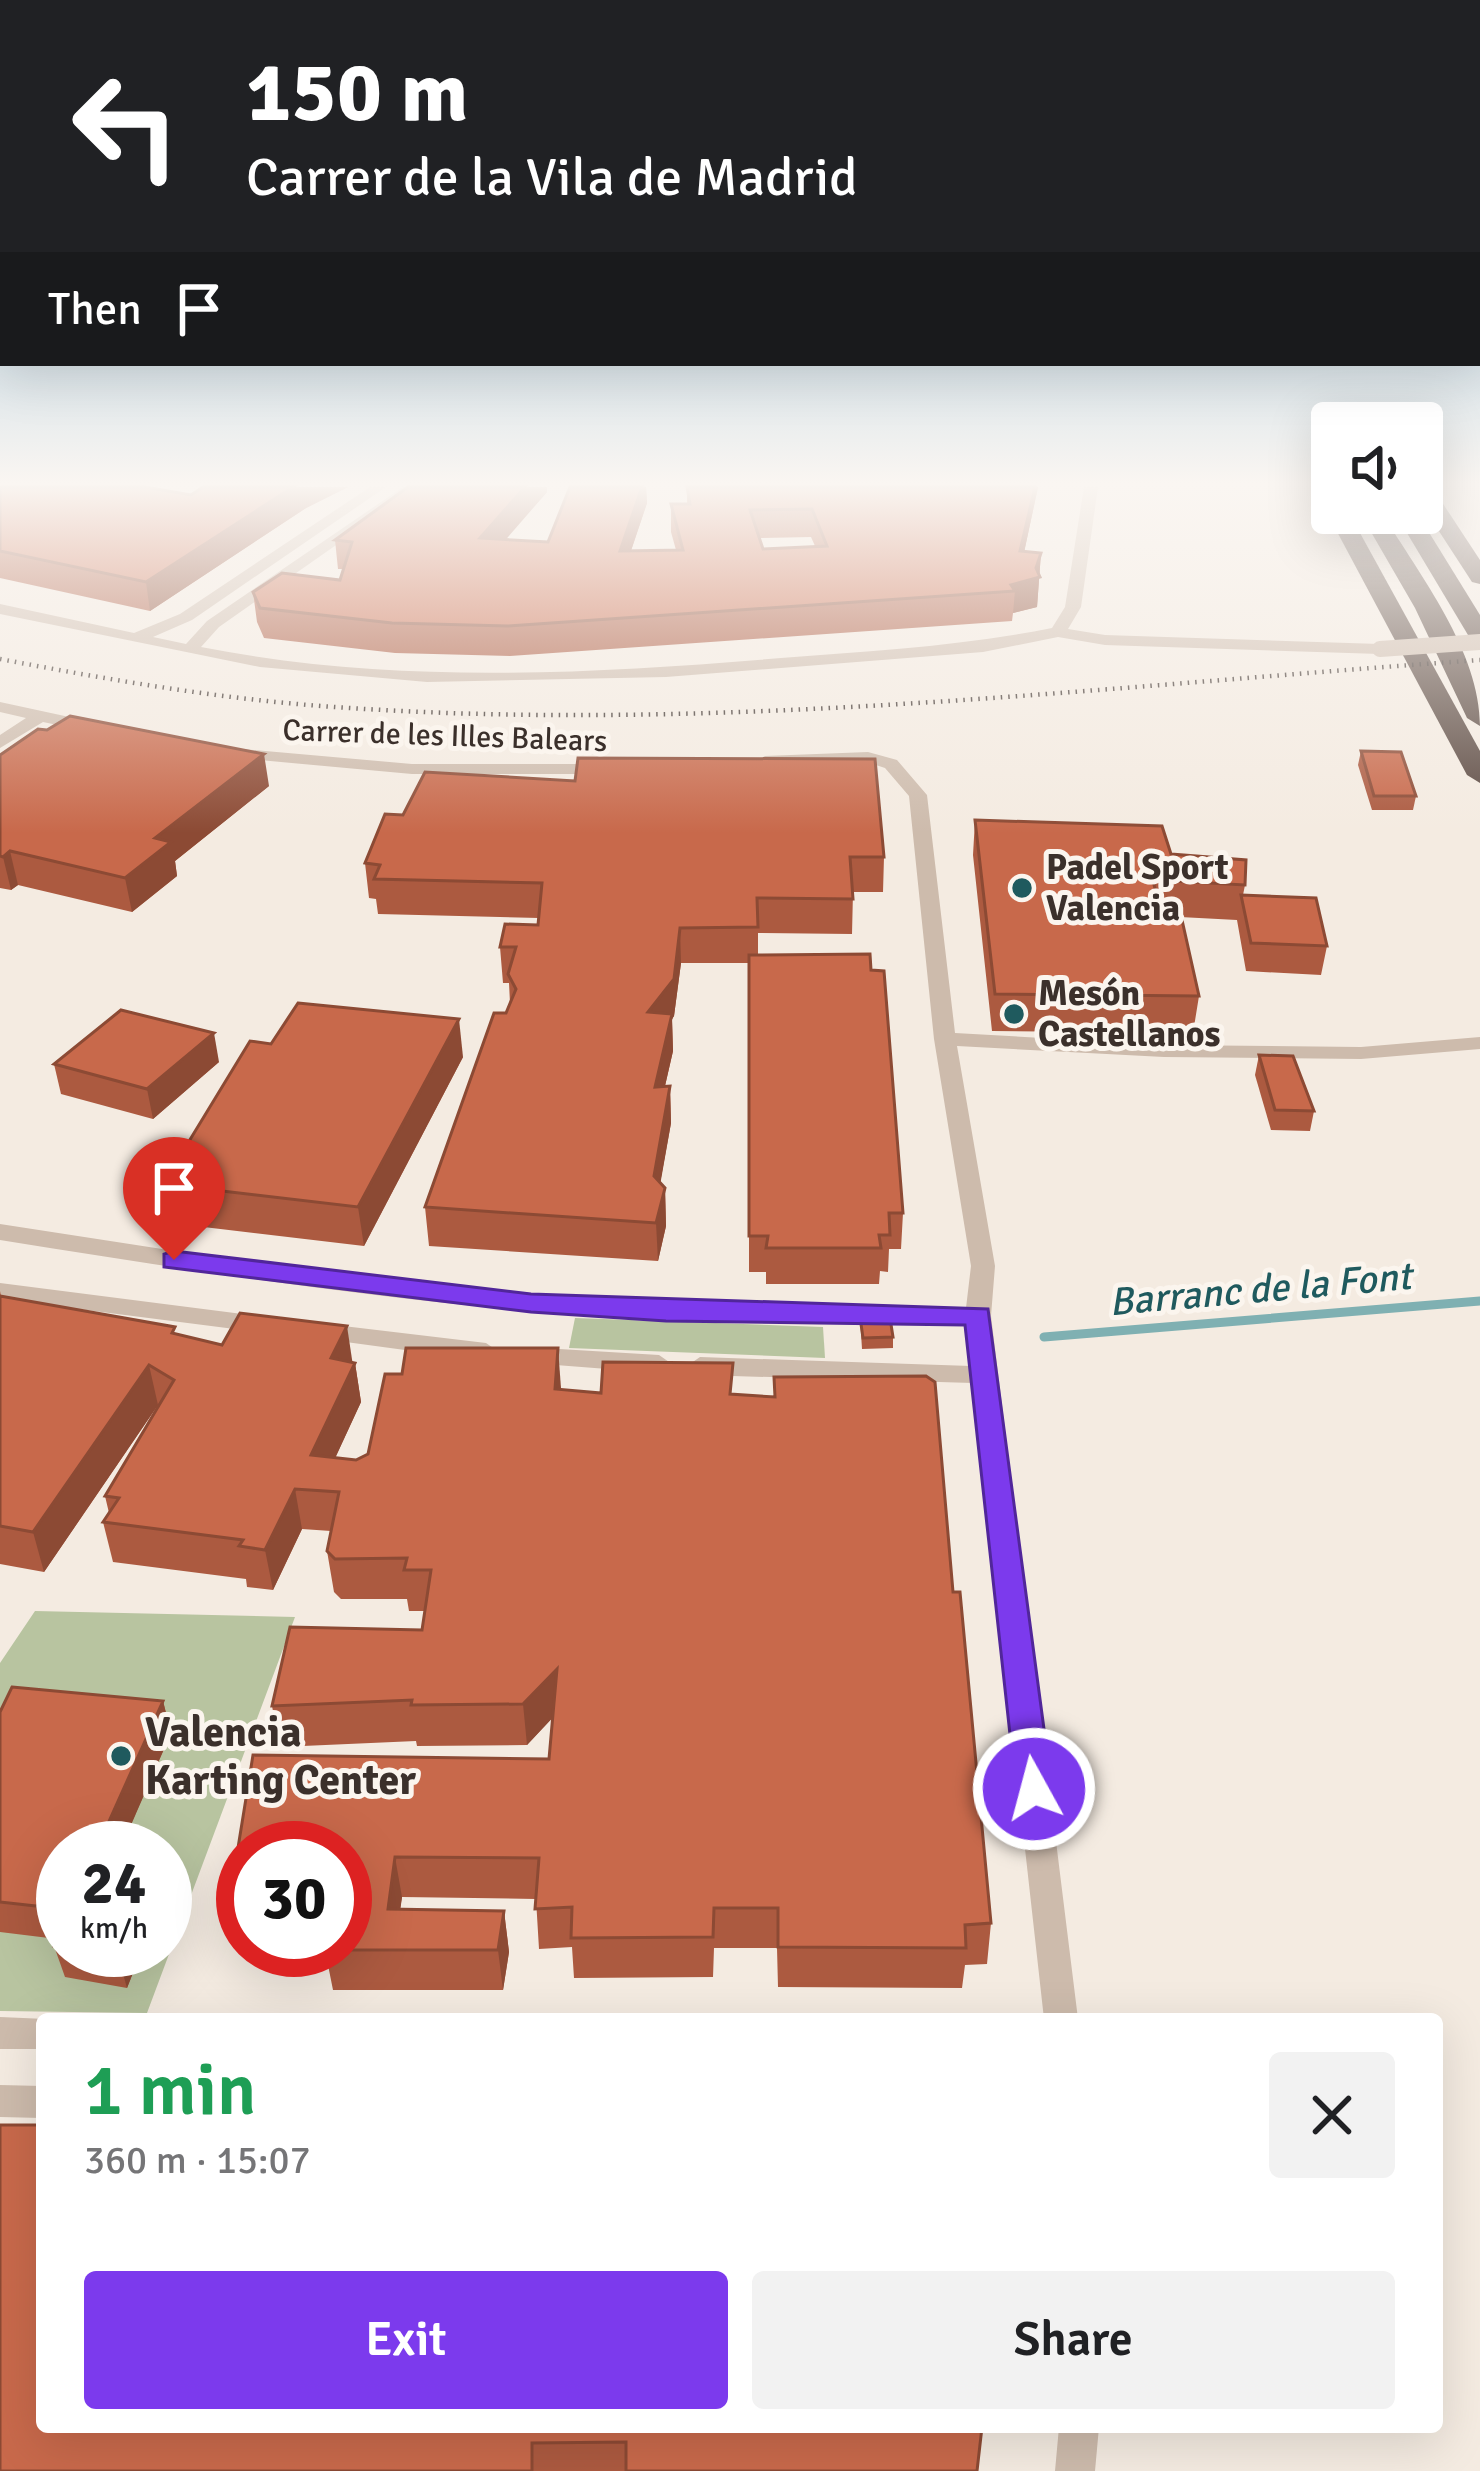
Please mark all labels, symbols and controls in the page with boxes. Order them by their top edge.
text: 150 m [246,41,468,145]
icon: left [48,48,204,204]
text: Carrer de la Vila de Madrid [246,144,858,211]
icon: arrive [166,276,232,342]
text: Then [48,282,142,337]
map controls [1311,402,1443,534]
button: sound [1311,402,1443,534]
street label: Carrer de les Illes Balears [282,712,608,760]
place label: Padel Sport Valencia [1046,845,1229,931]
marker: Padel Sport Valencia [1009,875,1035,901]
place label: Mesón Castellanos [1038,971,1221,1057]
marker: Mesón Castellanos [1001,1001,1027,1027]
pin [123,1137,225,1260]
icon: arrive [141,1155,207,1221]
water label: Barranc de la Font [1107,1252,1417,1326]
place label: Valencia Karting Center [145,1707,416,1806]
position arrow [971,1726,1097,1852]
marker: Valencia Karting Center [108,1743,134,1769]
speed limit sign: 30 [216,1821,372,1977]
text: 24 [82,1847,146,1921]
text: km/h [80,1910,148,1947]
text: 1 min [84,2046,256,2135]
button: close [1269,2052,1395,2178]
text: 360 m · 15:07 [84,2136,311,2184]
button: Exit [84,2271,728,2409]
button: Share [752,2271,1395,2409]

